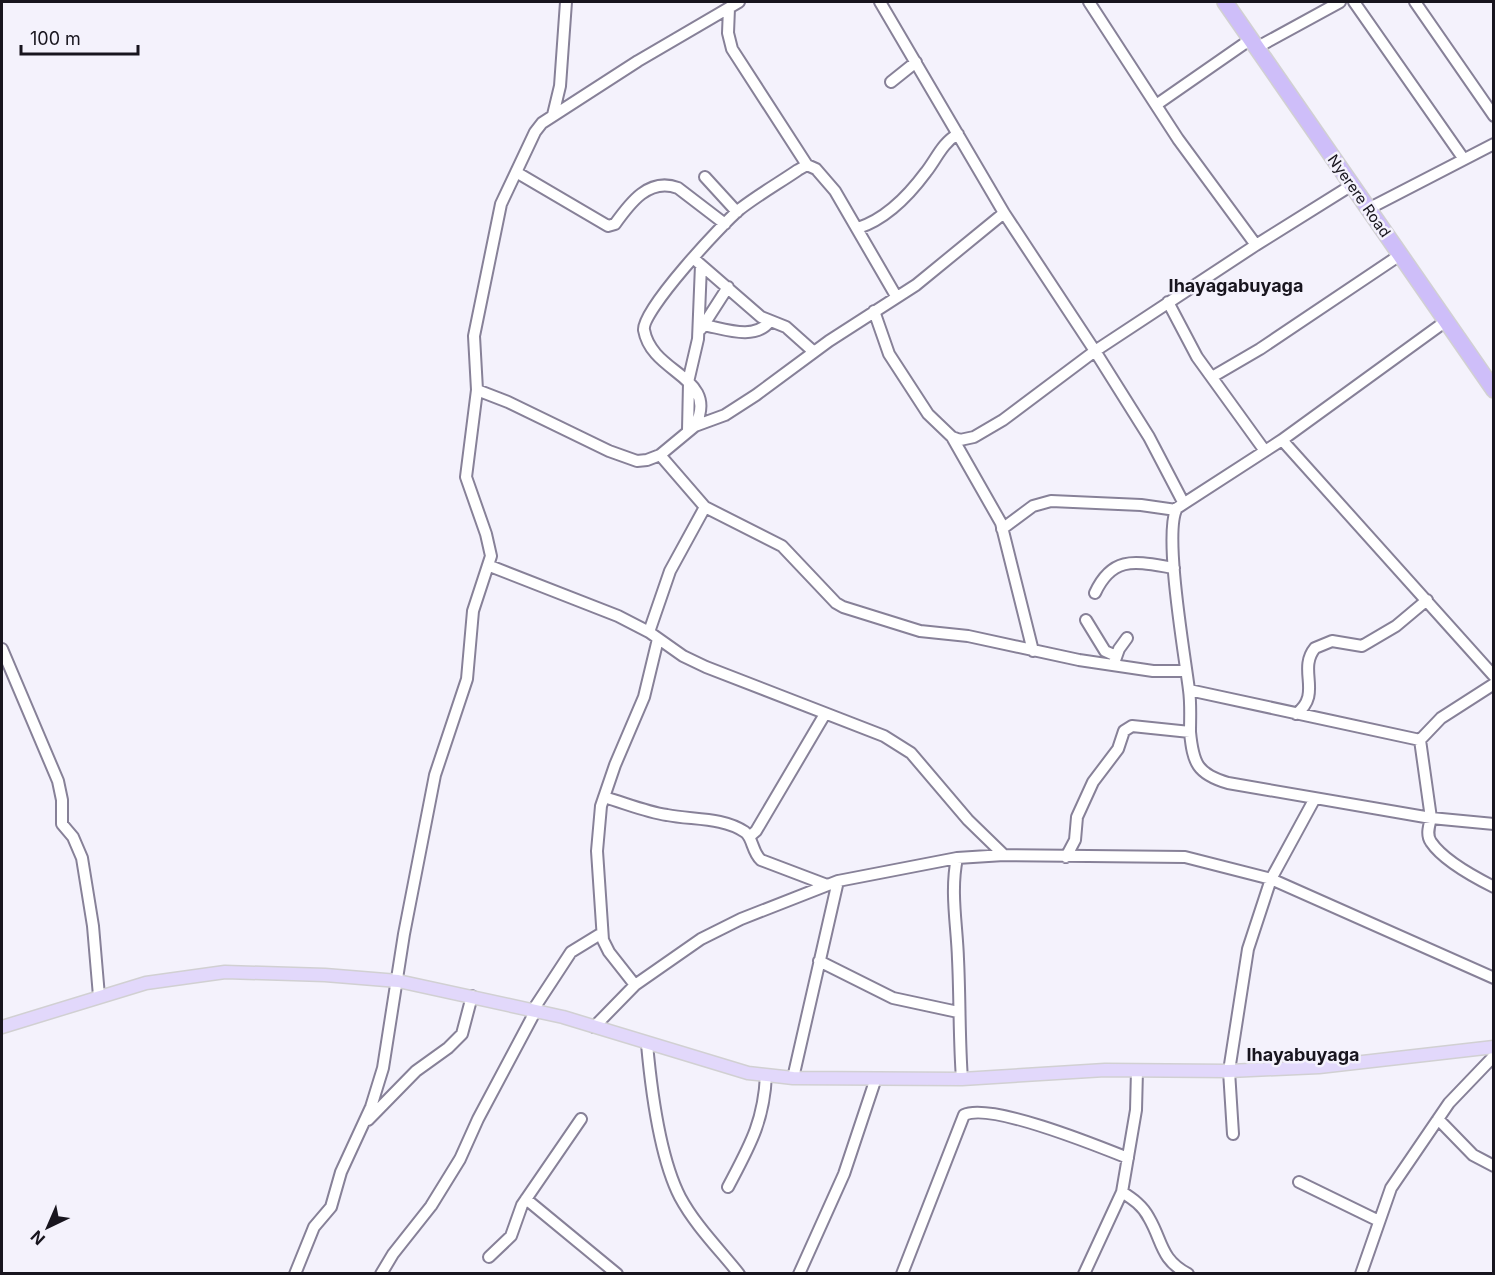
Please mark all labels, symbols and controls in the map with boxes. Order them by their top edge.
scale bar [21,18,138,56]
text: 100 m [30,28,81,49]
street label: Nyerere Road [1324,151,1395,241]
district label: Ihayagabuyaga [1169,275,1303,296]
district label: Ihayabuyaga [1246,1044,1360,1065]
north arrow [18,1197,78,1257]
text: N [26,1226,49,1249]

